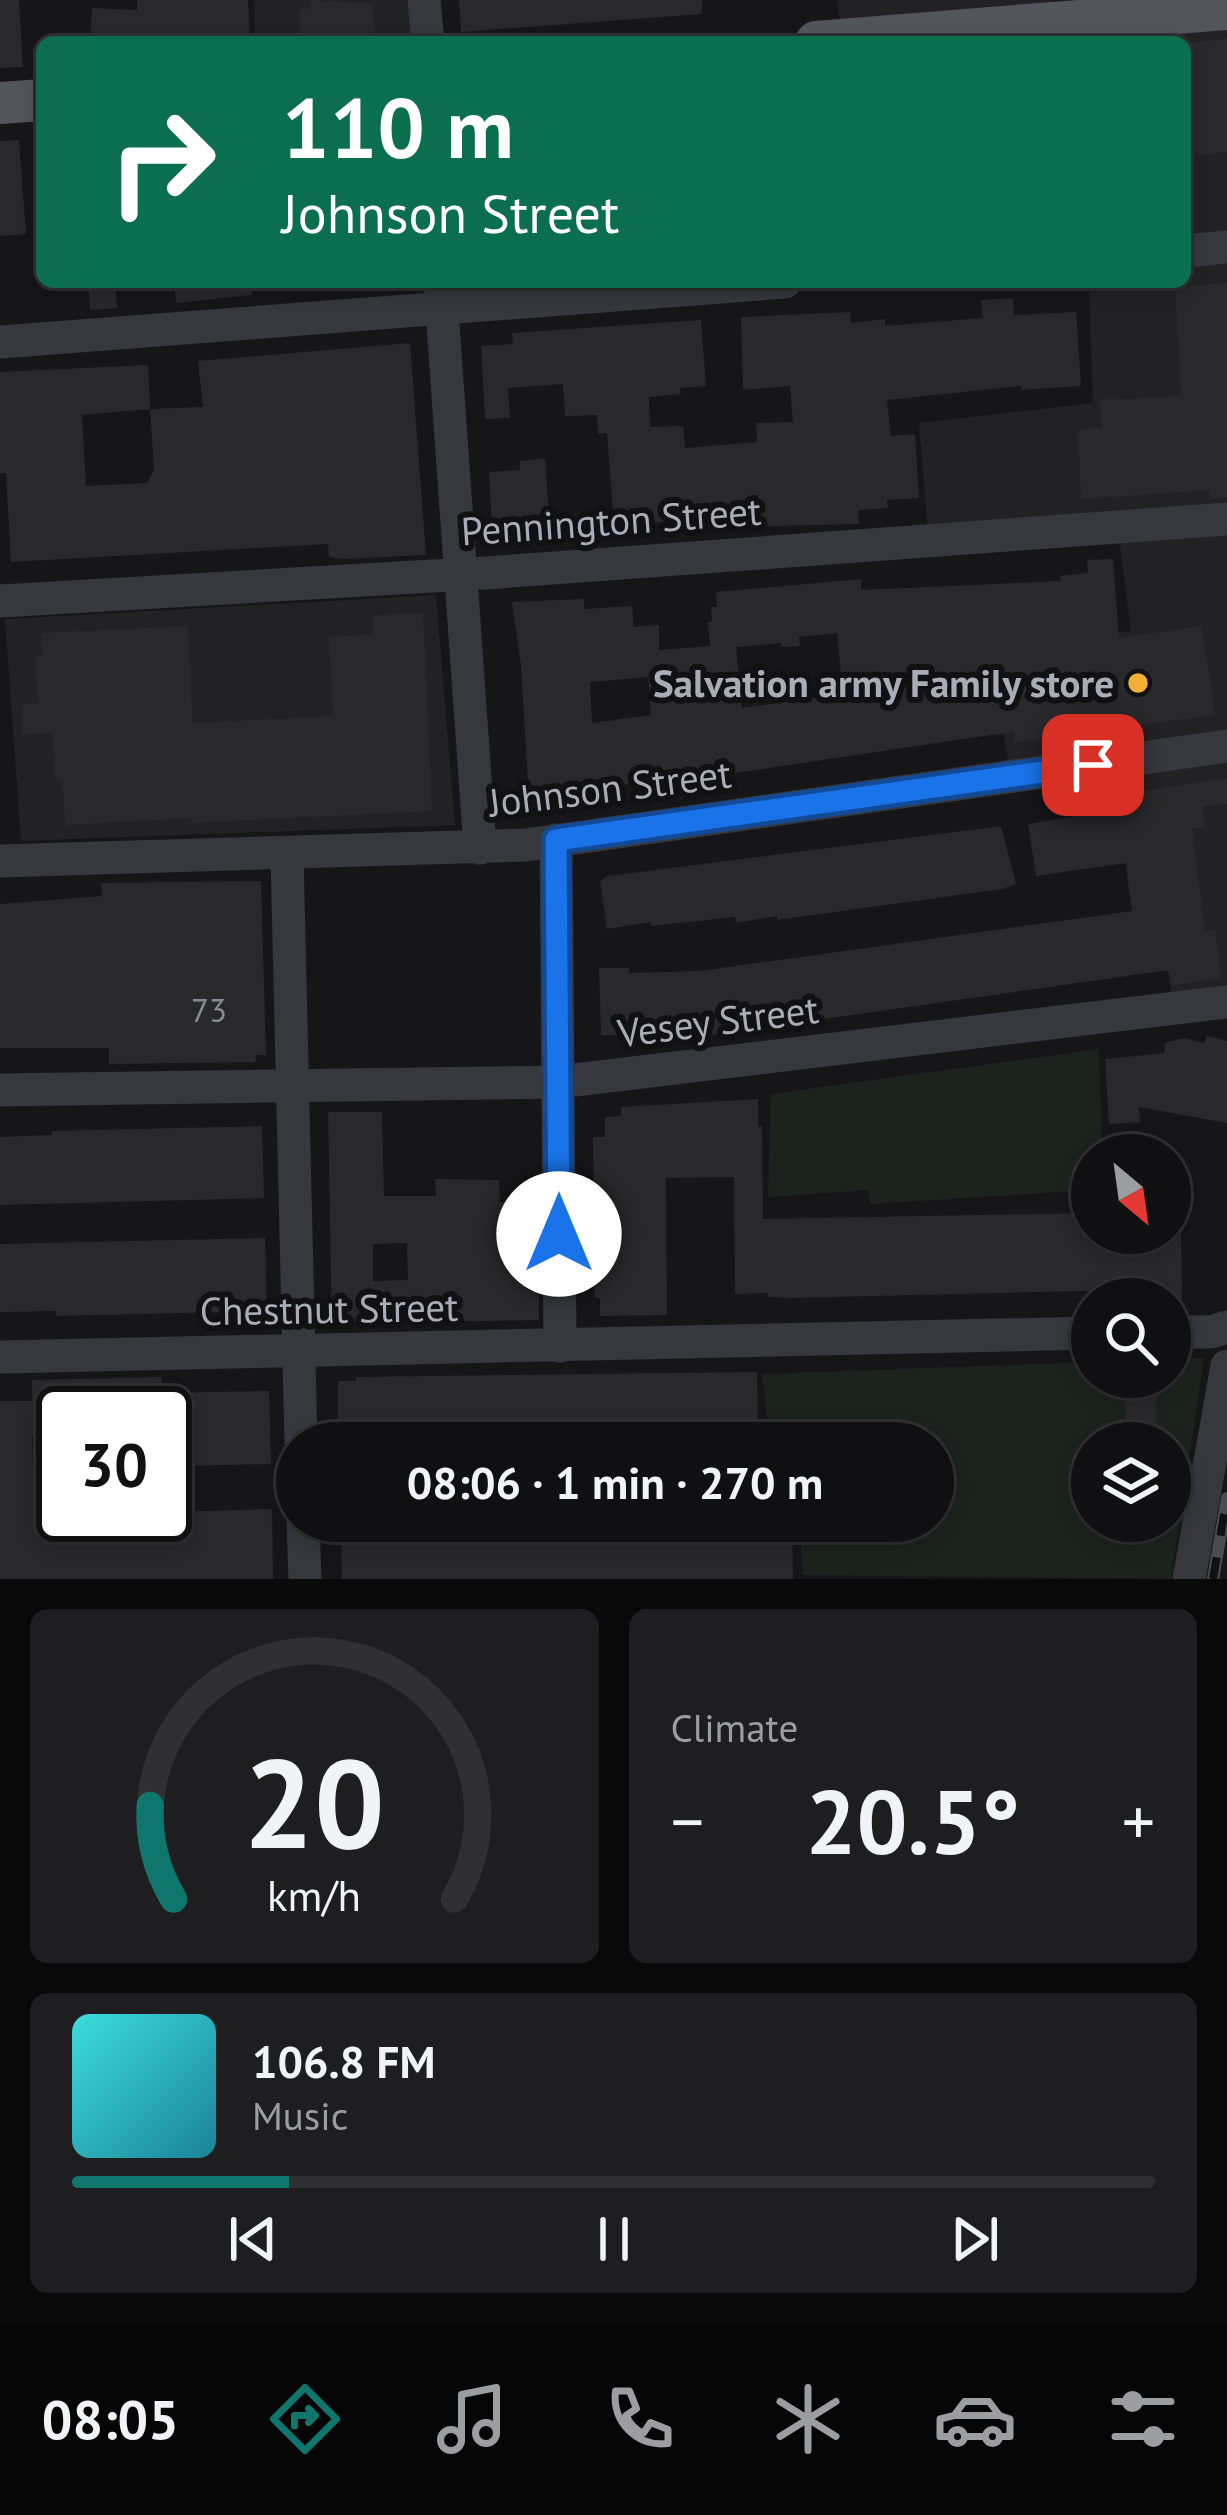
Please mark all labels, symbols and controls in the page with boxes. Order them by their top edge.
text: 110 m [282,72,514,181]
icon: right [84,84,240,240]
text: Johnson Street [282,178,619,248]
street label: Pennington Street [459,485,763,556]
place label: Salvation army Family store [653,657,1114,708]
marker: Salvation army Family store [1125,670,1151,696]
pin [1042,714,1144,816]
icon: arrive [1060,732,1126,798]
street label: Johnson Street [484,747,734,828]
street label: Vesey Street [614,983,821,1058]
house number: 73 [191,988,227,1031]
north arrow [1071,1134,1191,1254]
map controls [1071,1134,1191,1542]
position arrow [496,1171,622,1297]
button: search [1071,1278,1191,1398]
street label: Chestnut Street [199,1281,459,1336]
speed limit sign: 30 [36,1386,192,1542]
button: layers [1071,1422,1191,1542]
text: 08:06 · 1 min · 270 m [407,1453,823,1511]
text: Climate [671,1702,798,1753]
text: 20 [243,1721,385,1882]
text: 20.5° [805,1762,1020,1879]
text: − [671,1778,704,1863]
text: + [1122,1778,1155,1863]
text: km/h [267,1867,361,1923]
text: 106.8 FM [252,2032,435,2090]
text: Music [252,2090,348,2141]
icon: previous [220,2206,286,2272]
icon: pause [581,2206,647,2272]
icon: next [942,2206,1008,2272]
icon: directions [263,2377,347,2461]
icon: music [430,2377,514,2461]
icon: phone [598,2377,682,2461]
icon: climate [766,2377,850,2461]
icon: car [933,2377,1017,2461]
icon: filters [1101,2377,1185,2461]
text: 08:05 [42,2384,179,2454]

